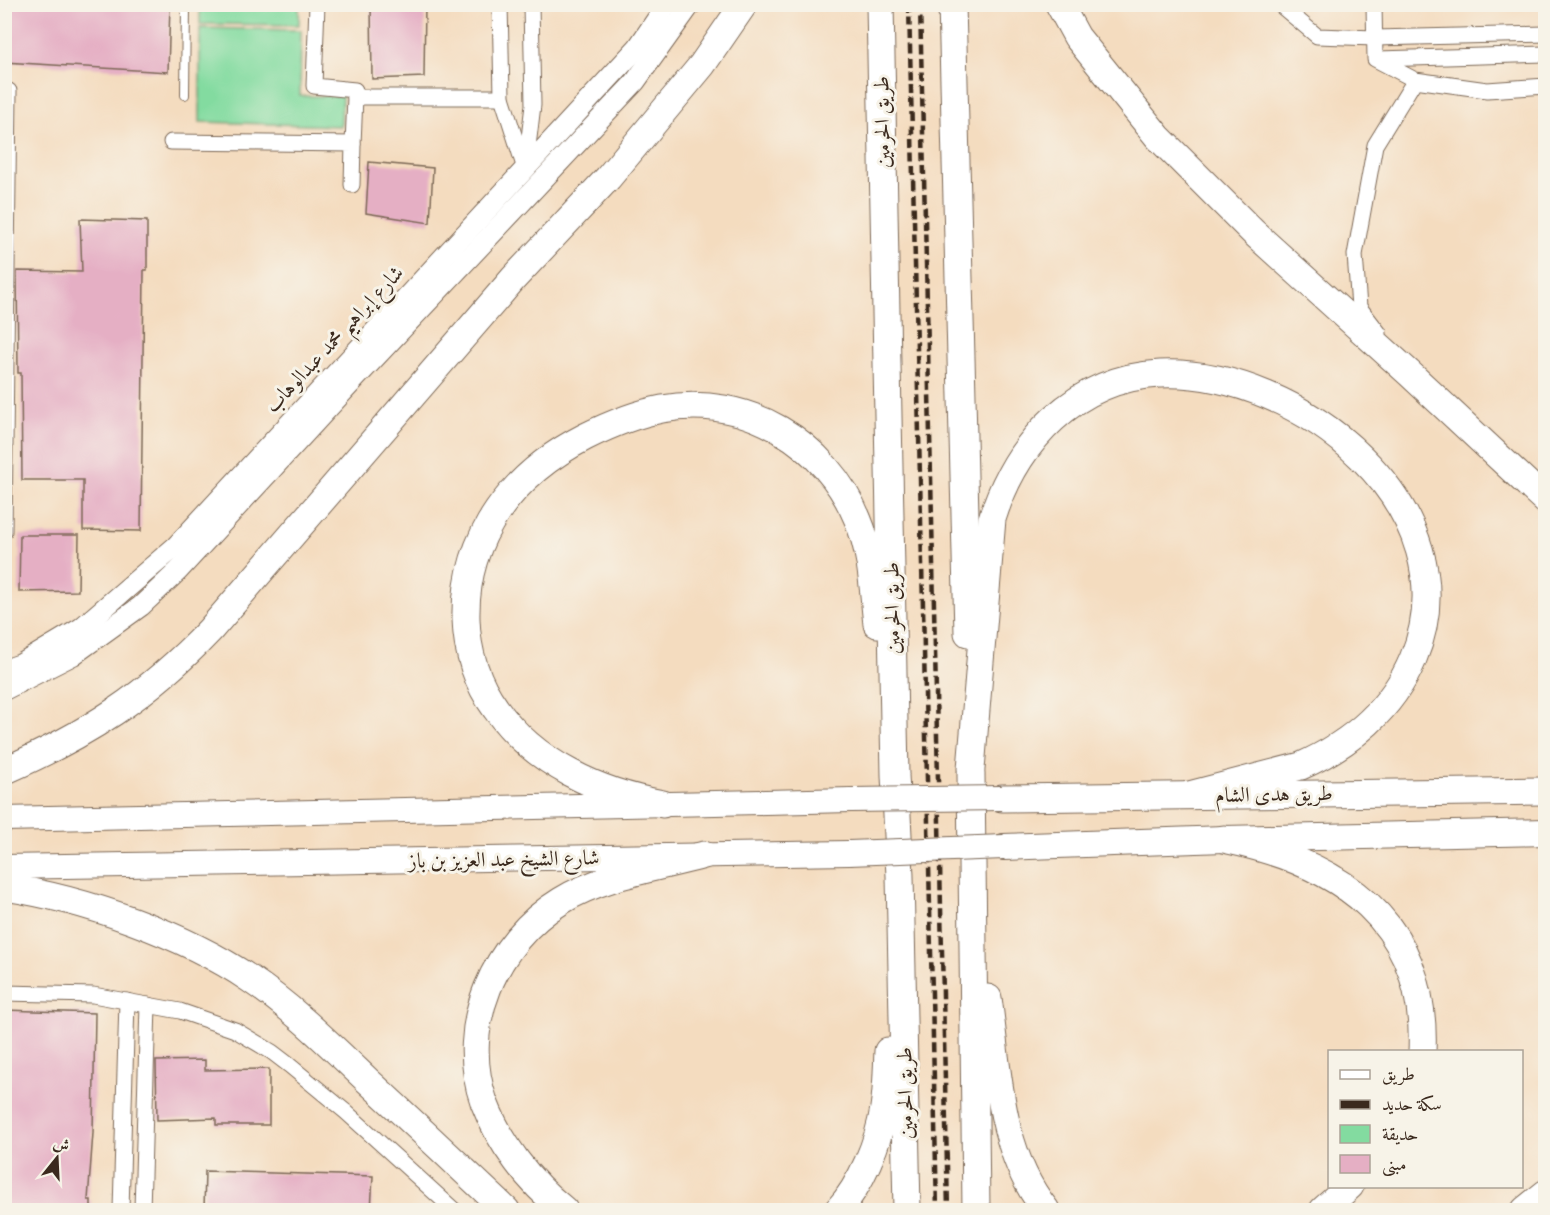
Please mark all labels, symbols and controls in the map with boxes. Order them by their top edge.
street label: طريق الحرمين [865,76,898,168]
street label: شارع إبراهيم محمد عبدالوهاب [257,258,415,423]
street label: طريق الحرمين [875,562,908,654]
street label: طريق هدى الشام [1215,777,1333,813]
street label: شارع الشيخ عبد العزيز بن باز [406,841,600,880]
street label: طريق الحرمين [888,1047,921,1139]
legend [1328,1050,1523,1188]
text: طريق [1382,1060,1415,1087]
text: سكة حديد [1382,1090,1442,1117]
text: حديقة [1382,1120,1418,1147]
north arrow [27,1128,87,1188]
text: ش [50,1130,73,1158]
text: مبنى [1382,1150,1407,1177]

